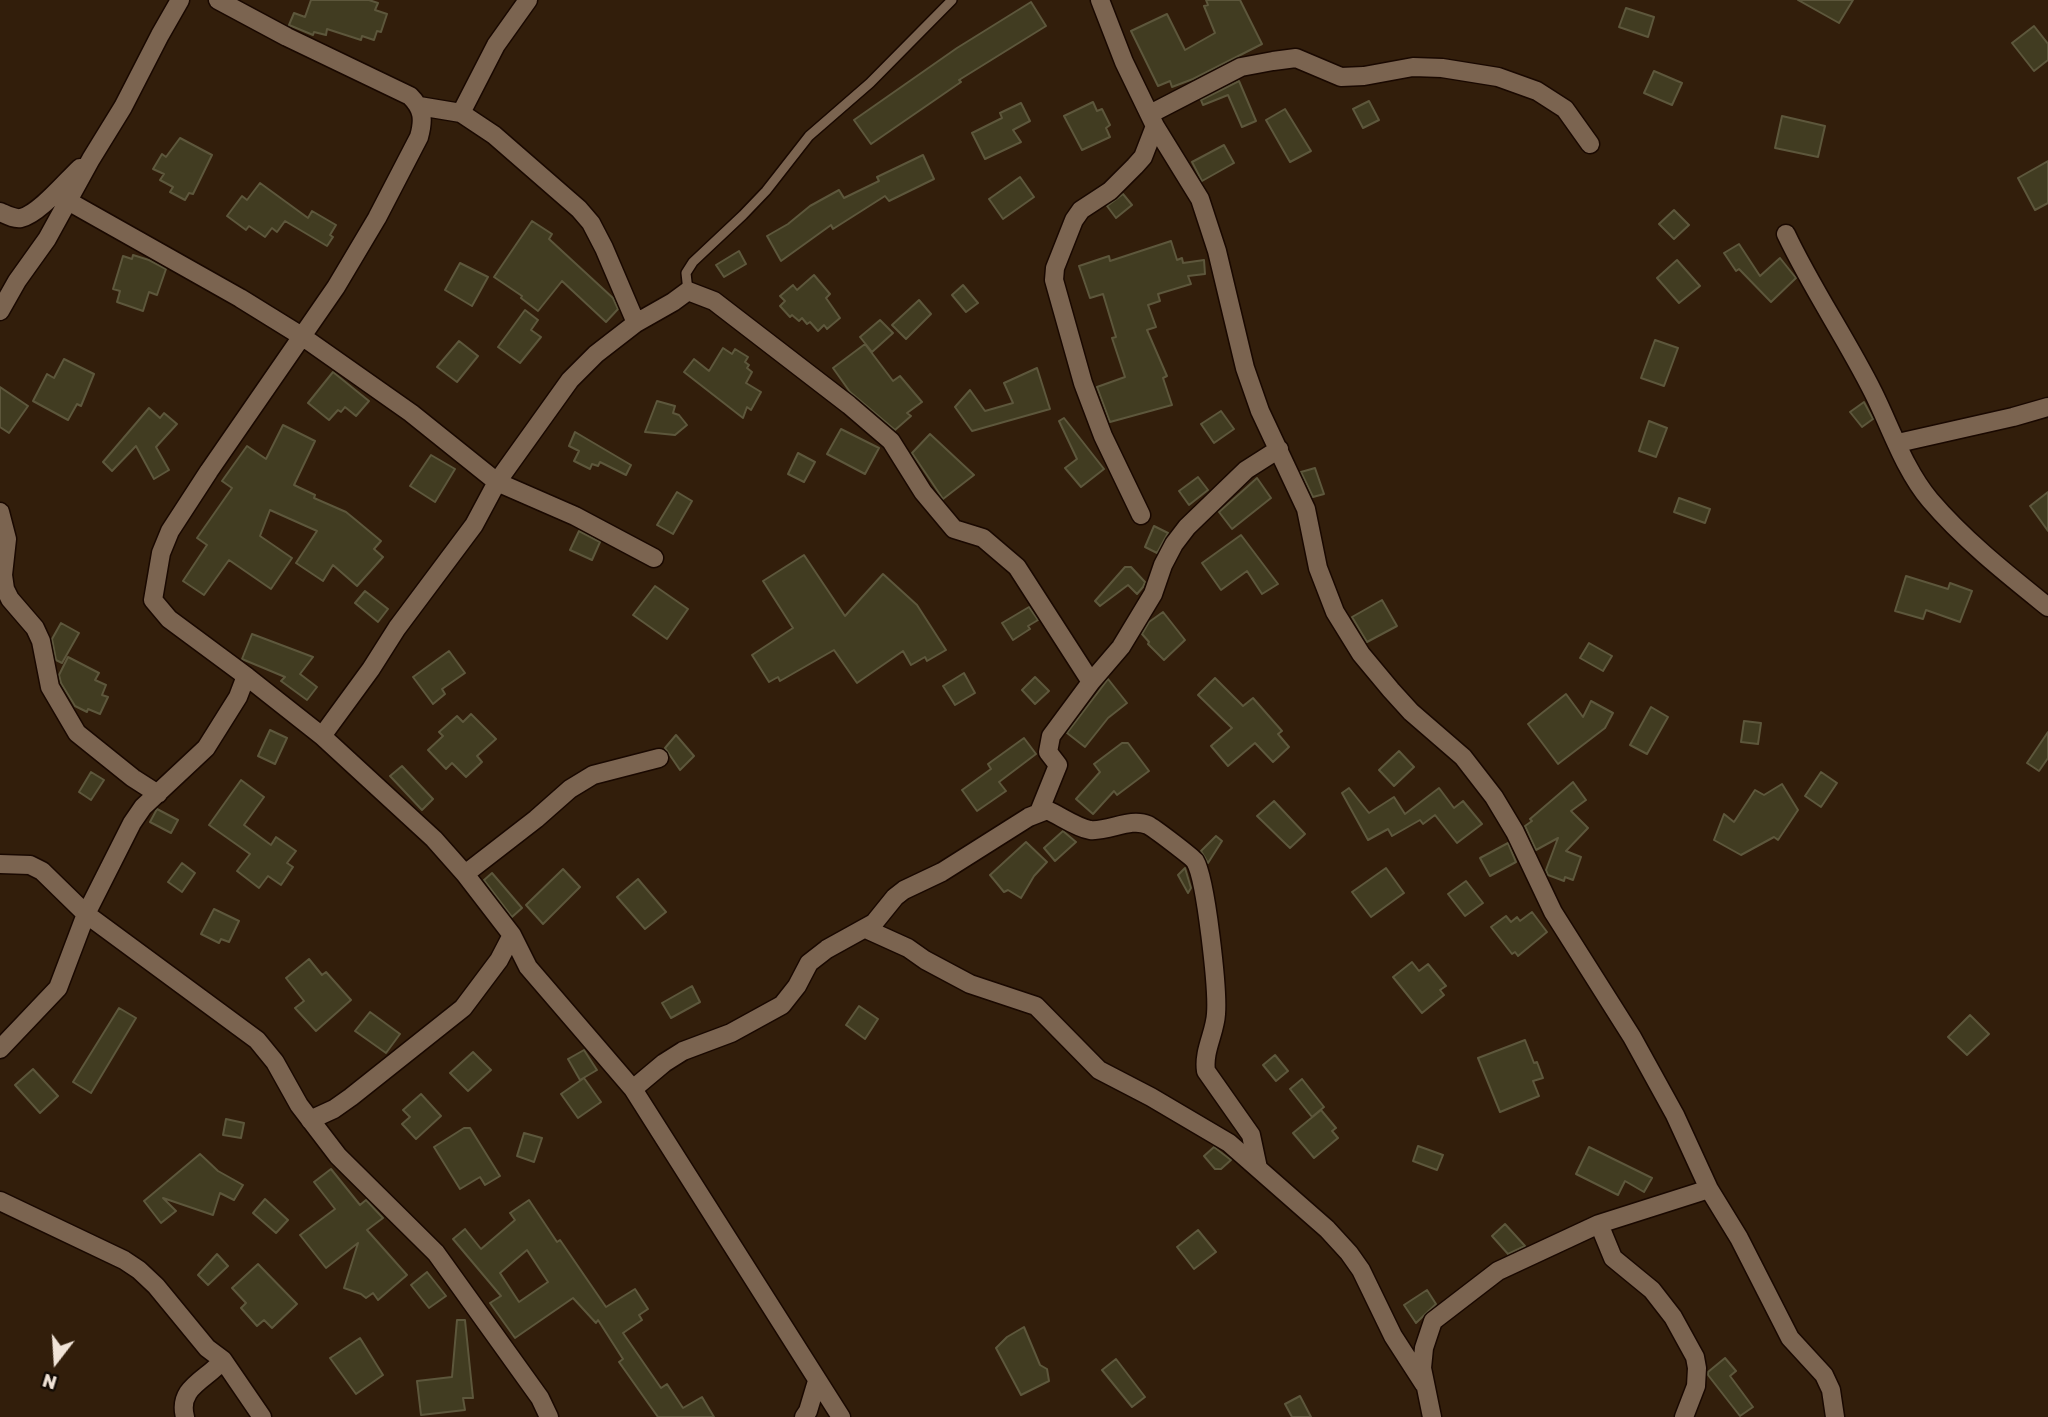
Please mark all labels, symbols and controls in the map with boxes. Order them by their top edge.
north arrow [21,1326,91,1396]
text: N [40,1369,60,1395]

